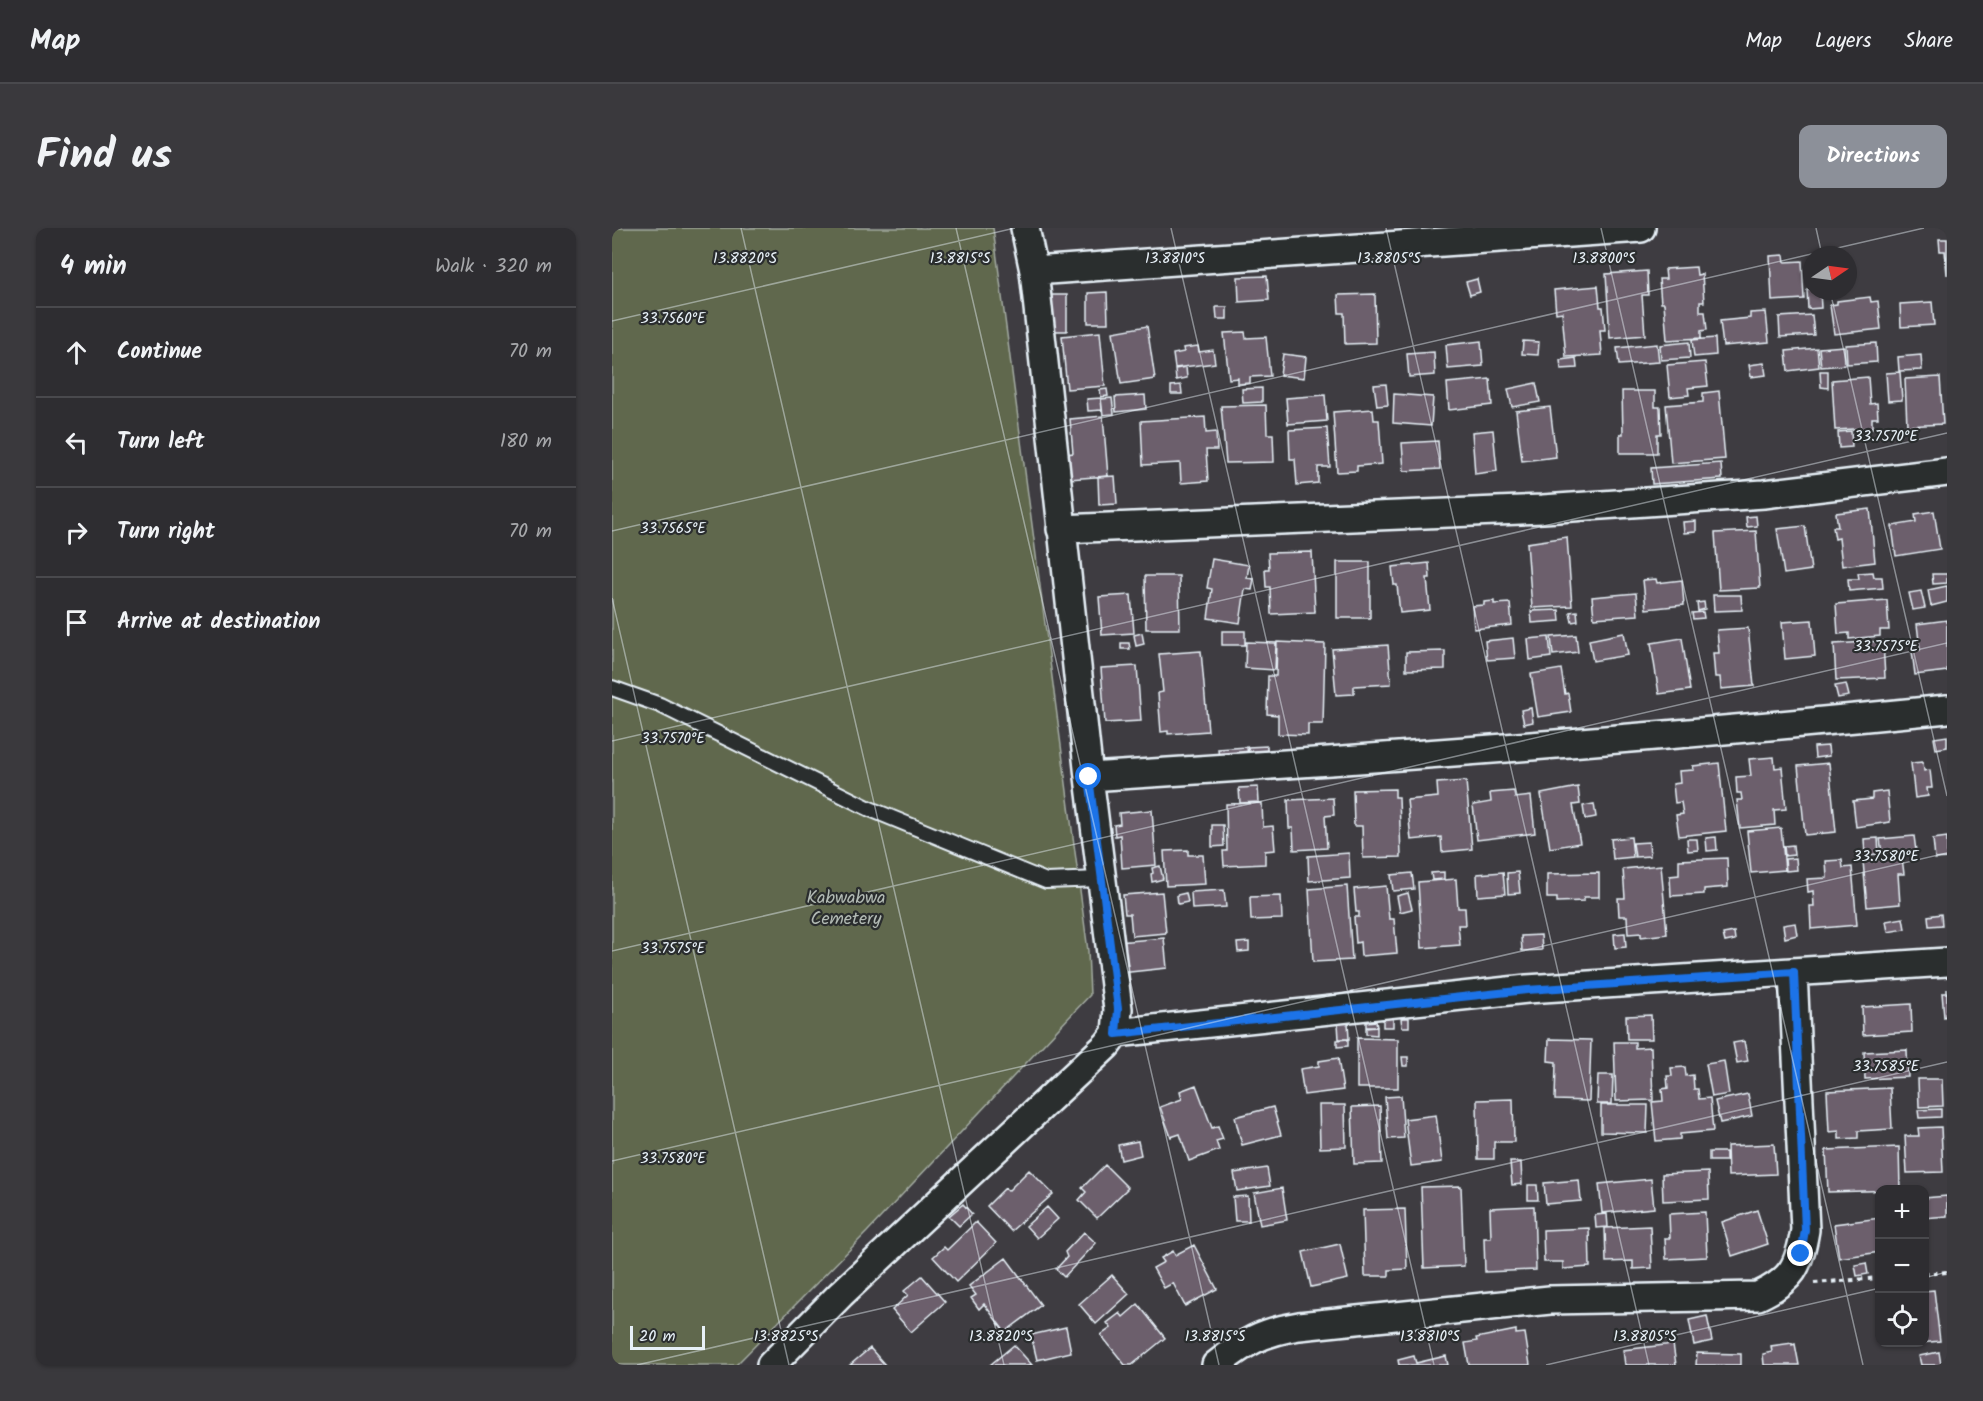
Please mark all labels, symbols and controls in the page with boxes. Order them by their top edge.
text: Map [30,19,81,64]
text: Map [1745,25,1782,58]
text: Layers [1815,25,1871,58]
text: Share [1904,25,1953,58]
text: Find us [36,123,172,190]
button: Directions [1799,125,1947,188]
text: 4 min [60,246,127,288]
north arrow [1803,246,1857,300]
text: 13.8820°S [713,247,777,271]
text: 13.8815°S [930,247,990,271]
text: 13.8810°S [1145,247,1205,271]
text: 13.8805°S [1357,247,1421,271]
text: 13.8800°S [1573,247,1635,271]
text: Walk · 320 m [435,251,552,283]
text: 33.7560°E [640,307,707,331]
text: Continue [117,335,202,370]
icon: ahead [60,336,93,369]
text: 70 m [509,336,552,368]
text: Turn left [117,425,204,460]
text: 33.7570°E [1854,425,1919,449]
icon: left [60,426,93,459]
text: 180 m [500,426,552,458]
text: Turn right [117,515,215,550]
icon: right [60,516,93,549]
text: 70 m [509,516,552,548]
text: 33.7565°E [640,517,707,541]
text: Arrive at destination [117,605,320,640]
icon: arrive [60,606,93,639]
text: 33.7575°E [1854,635,1919,659]
text: 33.7570°E [641,727,706,751]
route start [1075,763,1101,789]
text: 33.7580°E [1853,845,1920,869]
park label: Kabwabwa Cemetery [806,884,886,934]
text: 33.7575°E [641,937,706,961]
text: 33.7585°E [1853,1055,1921,1079]
text: 33.7580°E [640,1147,707,1171]
map controls [1875,1185,1929,1347]
button: + [1875,1185,1929,1239]
button: − [1875,1239,1929,1293]
route end [1787,1240,1813,1266]
button: locate [1875,1293,1929,1347]
scale bar [630,1323,705,1350]
text: 20 m [639,1324,675,1349]
text: 13.8825°S [754,1325,818,1349]
text: 13.8820°S [969,1325,1033,1349]
text: 13.8815°S [1185,1325,1245,1349]
text: 13.8810°S [1400,1325,1460,1349]
text: 13.8805°S [1613,1325,1677,1349]

